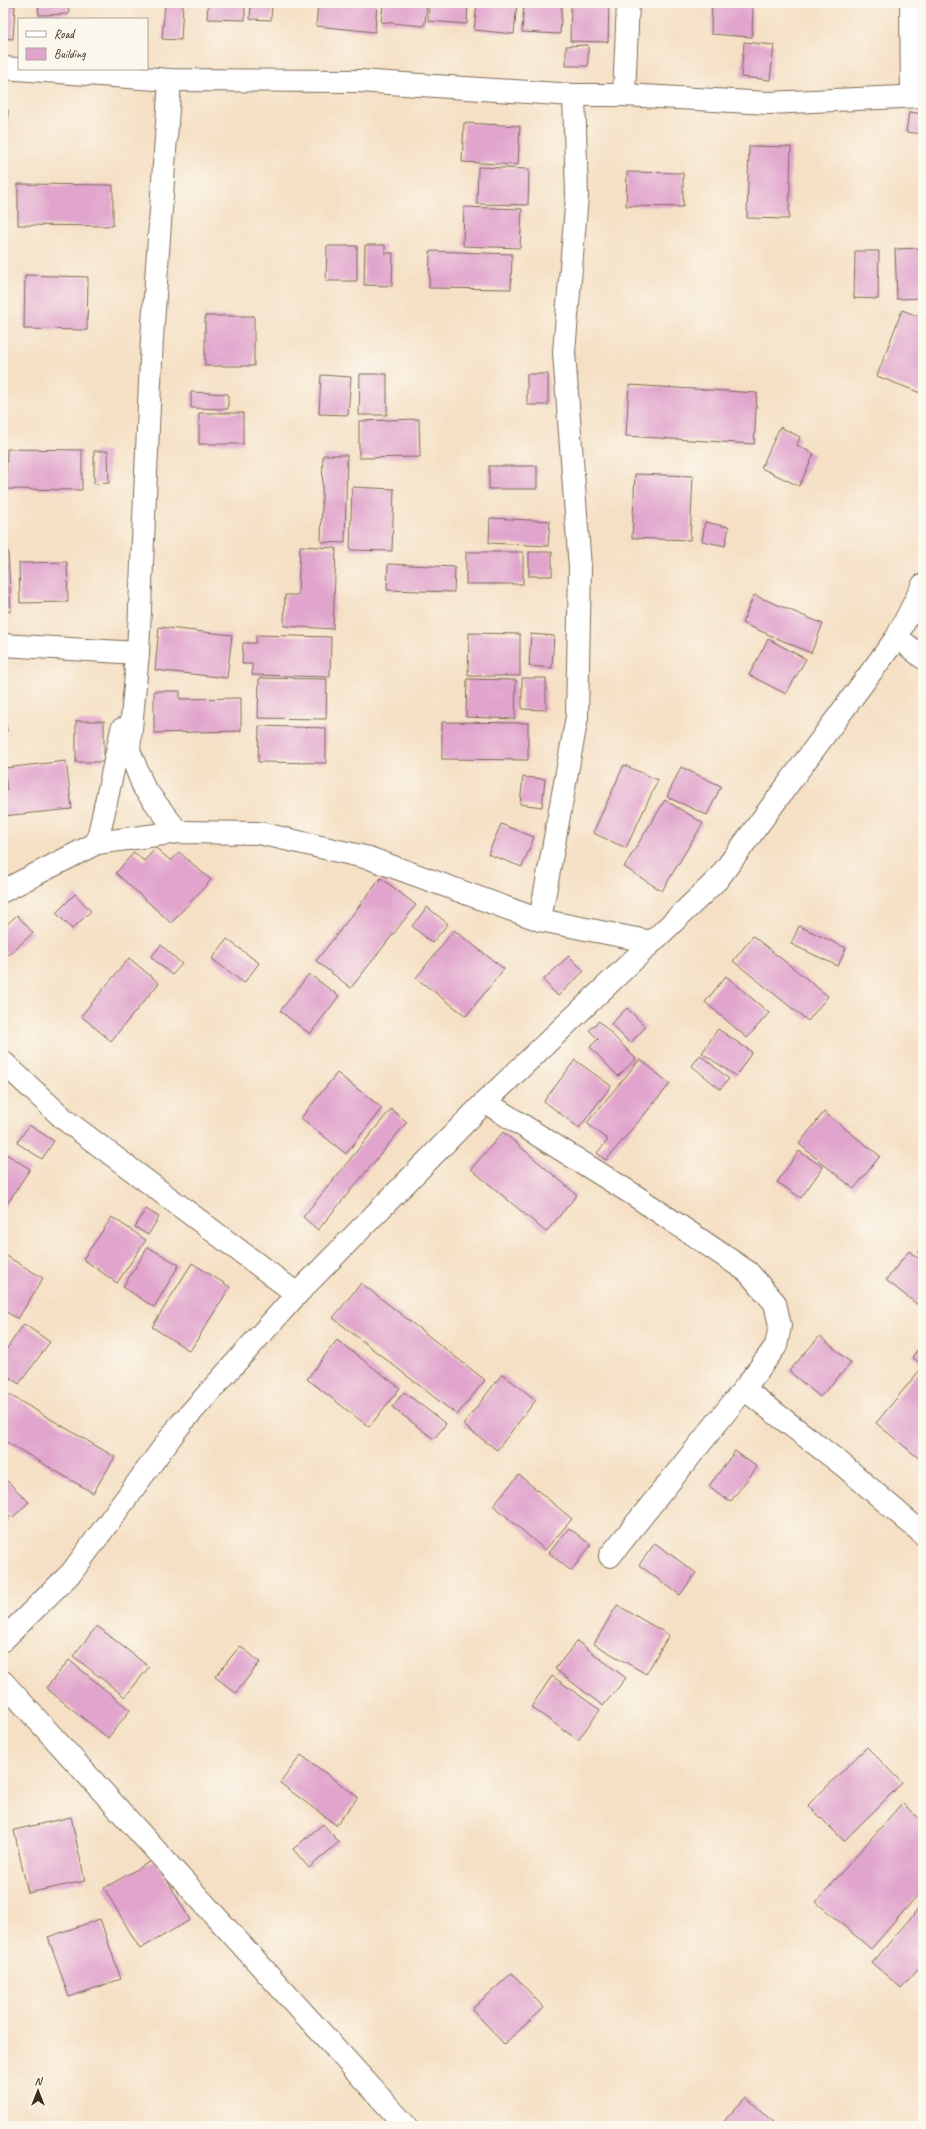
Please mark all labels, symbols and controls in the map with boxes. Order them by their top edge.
legend [18,18,148,70]
text: Road [54,26,76,42]
text: Building [54,46,86,62]
north arrow [18,2071,58,2111]
text: N [35,2074,44,2088]

